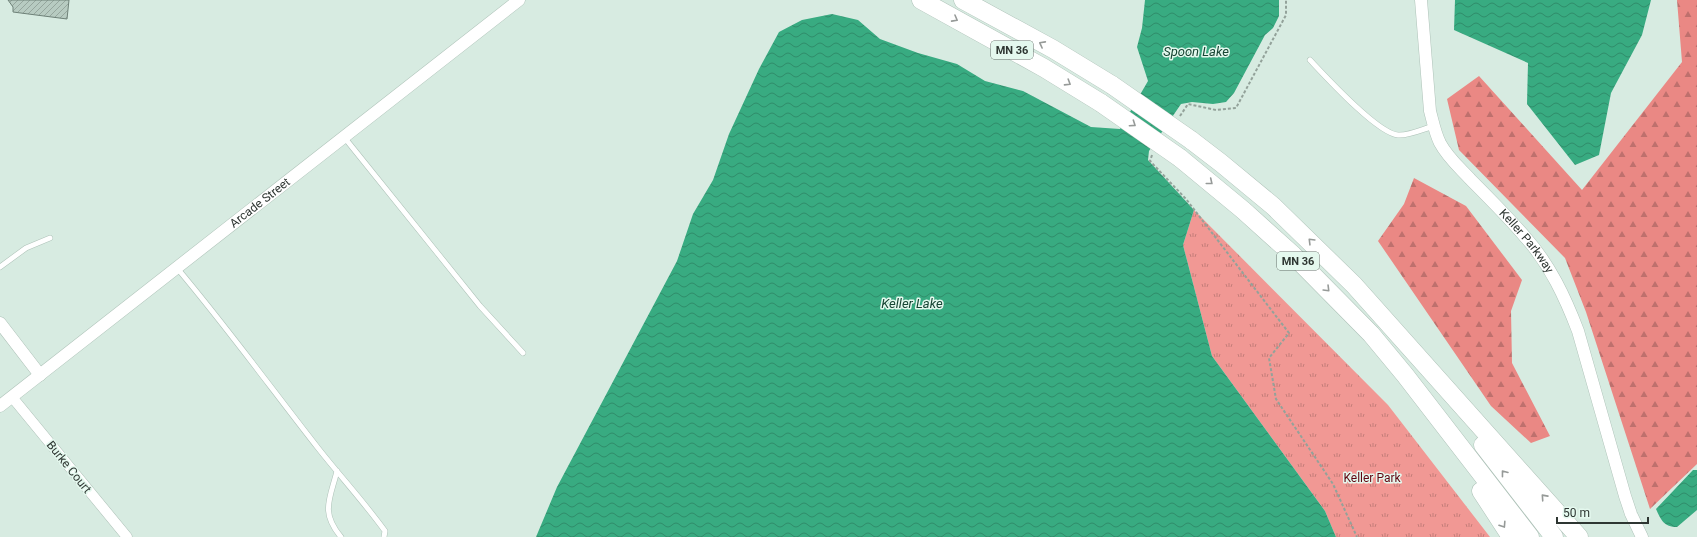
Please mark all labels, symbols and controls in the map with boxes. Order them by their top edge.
one-way arrow [951,14,958,21]
road number: MN 36 [991,41,1033,59]
one-way arrow [1039,41,1047,48]
water label: Spoon Lake [1163,44,1229,59]
one-way arrow [1064,78,1071,85]
one-way arrow [1129,119,1136,127]
street label: Arcade Street [227,175,293,231]
one-way arrow [1206,178,1213,185]
street label: Keller Parkway [1496,206,1557,276]
one-way arrow [1308,238,1316,246]
road number: MN 36 [1277,252,1319,270]
one-way arrow [1322,284,1330,292]
water label: Keller Lake [881,296,943,311]
street label: Burke Court [44,438,94,496]
one-way arrow [1502,470,1509,477]
park label: Keller Park [1343,471,1401,485]
one-way arrow [1542,495,1549,502]
scale bar [1557,499,1648,525]
text: 50 m [1563,506,1590,520]
one-way arrow [1498,521,1506,528]

